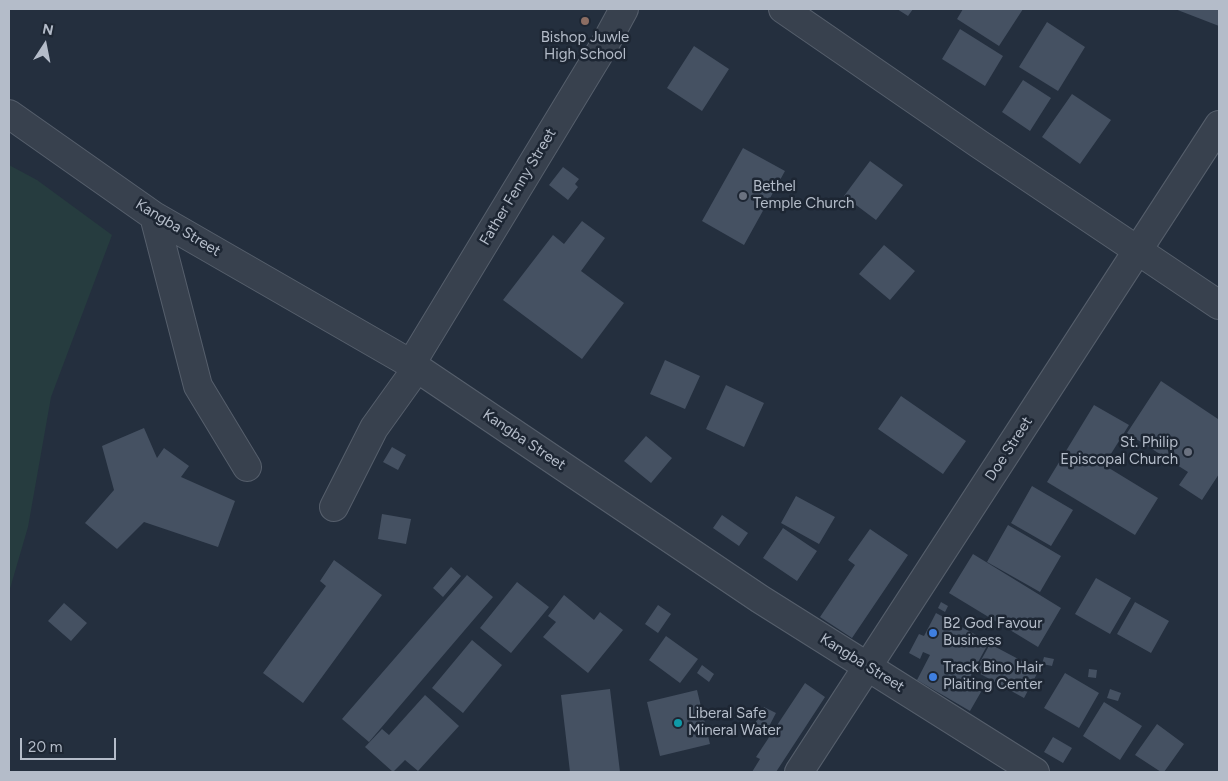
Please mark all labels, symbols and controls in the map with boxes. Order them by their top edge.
marker: Bishop Juwle High School [579,15,591,27]
north arrow [20,20,70,70]
text: N [41,20,55,39]
place label: Bishop Juwle High School [541,29,629,64]
street label: Father Fenny Street [476,125,560,249]
place label: Bethel Temple Church [753,178,854,213]
marker: Bethel Temple Church [737,190,749,202]
street label: Kangba Street [132,196,224,260]
street label: Kangba Street [479,406,569,474]
street label: Doe Street [982,414,1036,484]
place label: St. Philip Episcopal Church [1060,434,1178,469]
marker: St. Philip Episcopal Church [1182,446,1194,458]
place label: B2 God Favour Business [943,615,1042,650]
marker: B2 God Favour Business [927,627,939,639]
street label: Kangba Street [817,630,907,696]
place label: Track Bino Hair Plaiting Center [943,659,1043,694]
marker: Track Bino Hair Plaiting Center [927,671,939,683]
place label: Liberal Safe Mineral Water [688,705,781,740]
marker: Liberal Safe Mineral Water [672,717,684,729]
scale bar [22,728,119,760]
text: 20 m [28,738,62,756]

